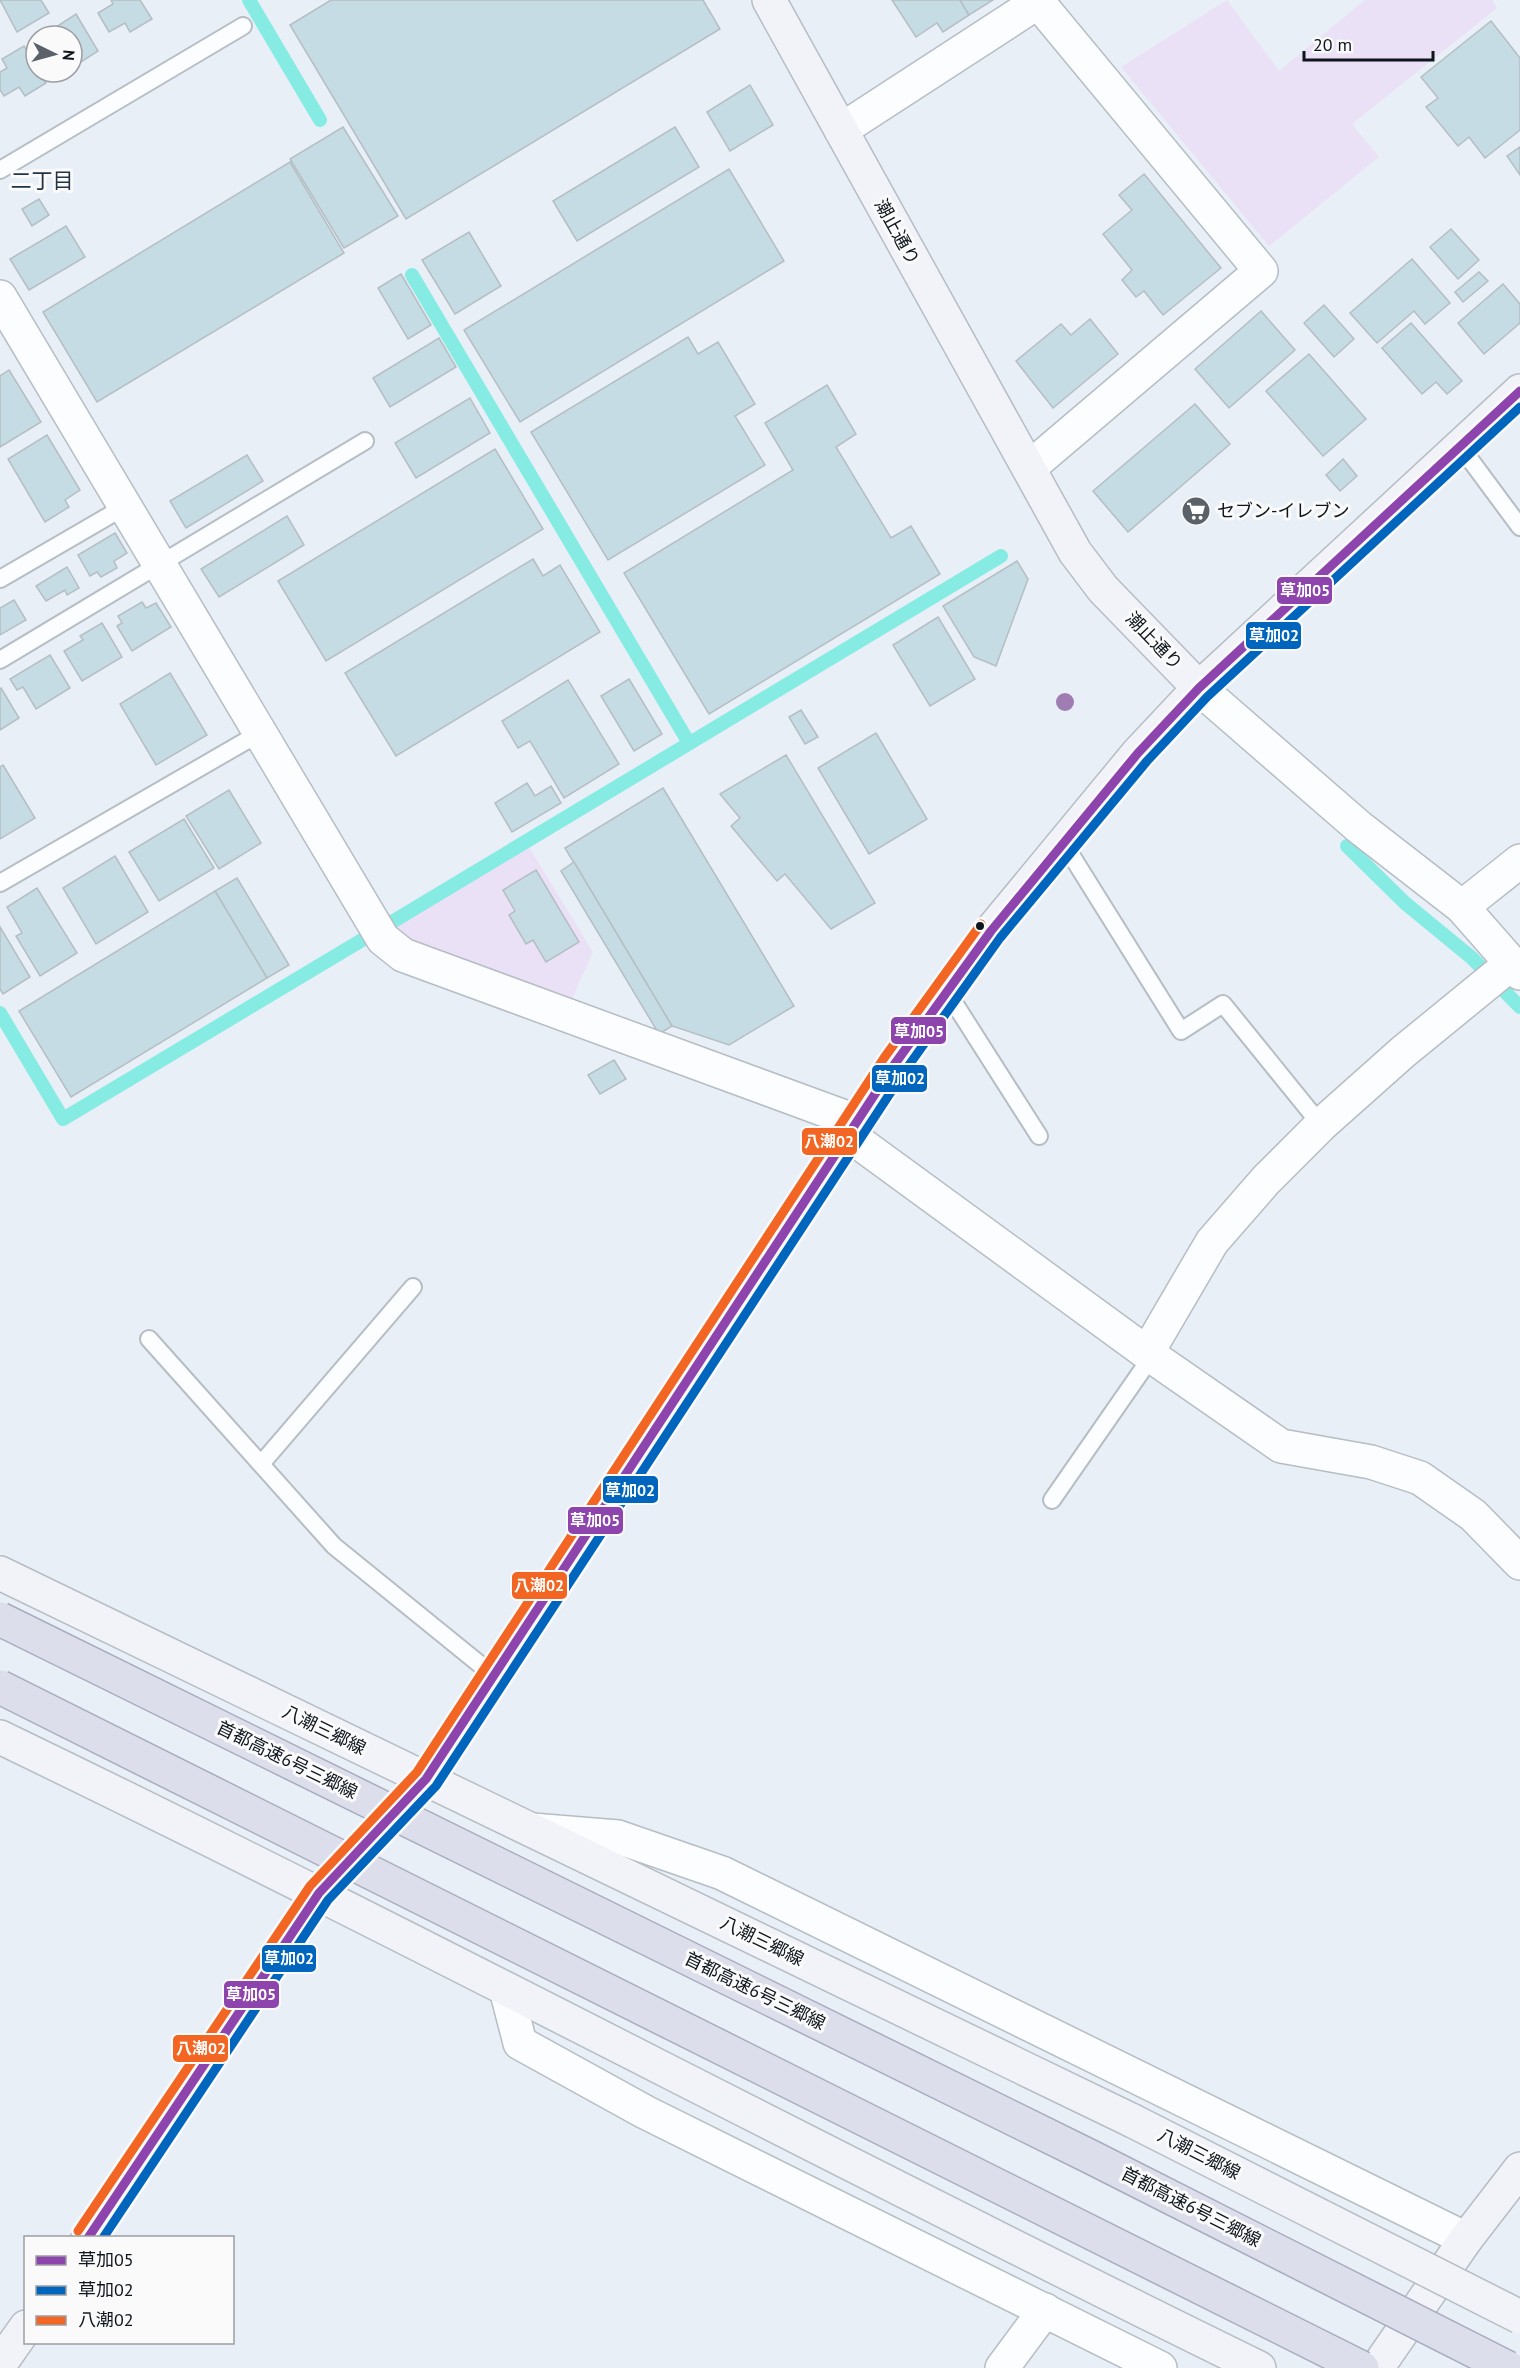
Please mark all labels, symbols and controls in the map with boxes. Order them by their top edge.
north arrow [24,24,84,84]
scale bar [1304,24,1433,62]
text: 20 m [1313,33,1352,56]
text: N [59,49,79,61]
district label: 二丁目 [11,167,74,194]
street label: 潮止通り [870,195,925,269]
supermarket icon: セブン-イレブン [1180,495,1212,527]
place label: セブン-イレブン [1217,499,1349,522]
line badge: 草加05 [1276,576,1333,605]
text: 草加05 [1280,580,1330,600]
street label: 潮止通り [1121,607,1188,675]
line badge: 草加02 [1245,621,1302,650]
text: 草加02 [1249,625,1299,645]
unlabelled marker [974,920,986,932]
line badge: 草加05 [890,1016,947,1045]
text: 草加05 [894,1021,944,1041]
line badge: 草加02 [871,1064,928,1093]
text: 草加02 [875,1068,925,1088]
line badge: 八潮02 [801,1127,858,1156]
text: 八潮02 [804,1131,854,1151]
line badge: 草加02 [602,1475,659,1504]
text: 草加02 [605,1480,655,1500]
line badge: 草加05 [567,1506,624,1535]
text: 草加05 [570,1510,620,1530]
line badge: 八潮02 [511,1571,568,1600]
text: 八潮02 [514,1575,564,1595]
street label: 八潮三郷線 [279,1699,370,1760]
street label: 首都高速6号三郷線 [213,1716,361,1804]
street label: 八潮三郷線 [717,1910,808,1971]
line badge: 草加02 [261,1944,317,1973]
street label: 首都高速6号三郷線 [681,1947,829,2035]
text: 草加02 [264,1948,314,1968]
line badge: 草加05 [223,1980,280,2009]
text: 草加05 [226,1984,276,2004]
line badge: 八潮02 [172,2034,229,2063]
text: 八潮02 [176,2038,226,2058]
street label: 八潮三郷線 [1154,2123,1245,2184]
street label: 首都高速6号三郷線 [1117,2161,1265,2252]
legend [24,2236,234,2344]
text: 草加05 [78,2248,134,2271]
text: 草加02 [78,2278,134,2301]
text: 八潮02 [78,2308,134,2331]

